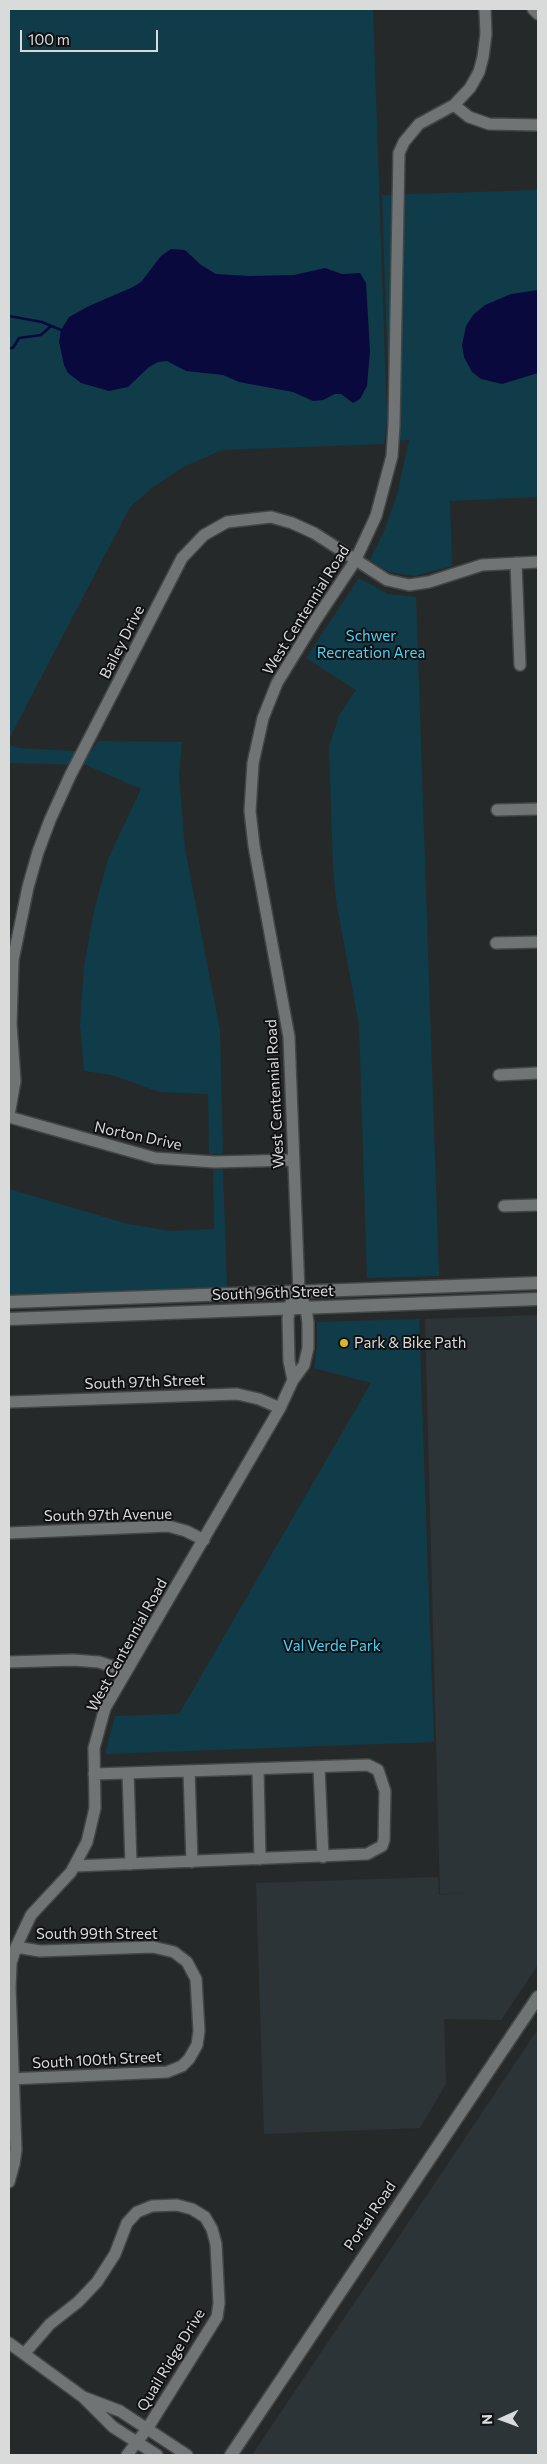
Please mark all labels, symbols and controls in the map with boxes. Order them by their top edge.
scale bar [22,20,160,52]
text: 100 m [28,30,70,48]
street label: West Centennial Road [259,542,353,678]
street label: Bailey Drive [96,602,148,682]
park label: Schwer Recreation Area [317,627,425,662]
street label: West Centennial Road [262,1019,288,1169]
street label: Norton Drive [93,1118,183,1154]
street label: South 96th Street [212,1282,334,1304]
place label: Park & Bike Path [354,1334,466,1352]
marker: Park & Bike Path [338,1337,350,1349]
street label: South 97th Street [84,1371,206,1393]
street label: South 97th Avenue [44,1505,172,1525]
street label: West Centennial Road [83,1575,171,1715]
park label: Val Verde Park [283,1637,381,1655]
street label: South 99th Street [36,1925,158,1943]
street label: South 100th Street [32,2048,162,2072]
street label: Portal Road [340,2178,400,2254]
street label: Quail Ridge Drive [133,2305,209,2415]
north arrow [477,2394,527,2444]
text: N [478,2414,495,2425]

